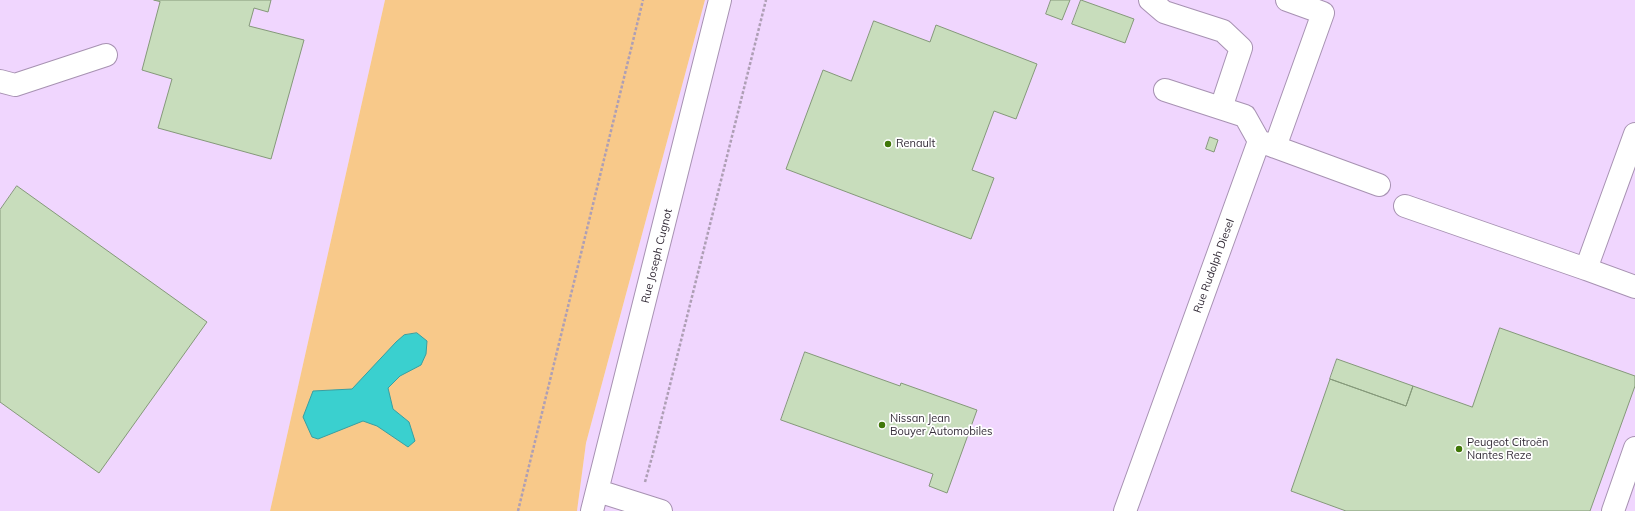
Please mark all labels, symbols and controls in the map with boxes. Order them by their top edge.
place label: Renault [896,137,935,151]
marker: Renault [883,139,893,149]
street label: Rue Joseph Cugnot [639,207,675,305]
street label: Rue Rudolph Diesel [1191,217,1237,315]
place label: Nissan Jean Bouyer Automobiles [890,412,992,438]
marker: Nissan Jean Bouyer Automobiles [877,420,887,430]
place label: Peugeot Citroën Nantes Reze [1467,436,1548,462]
marker: Peugeot Citroën Nantes Reze [1454,444,1464,454]

